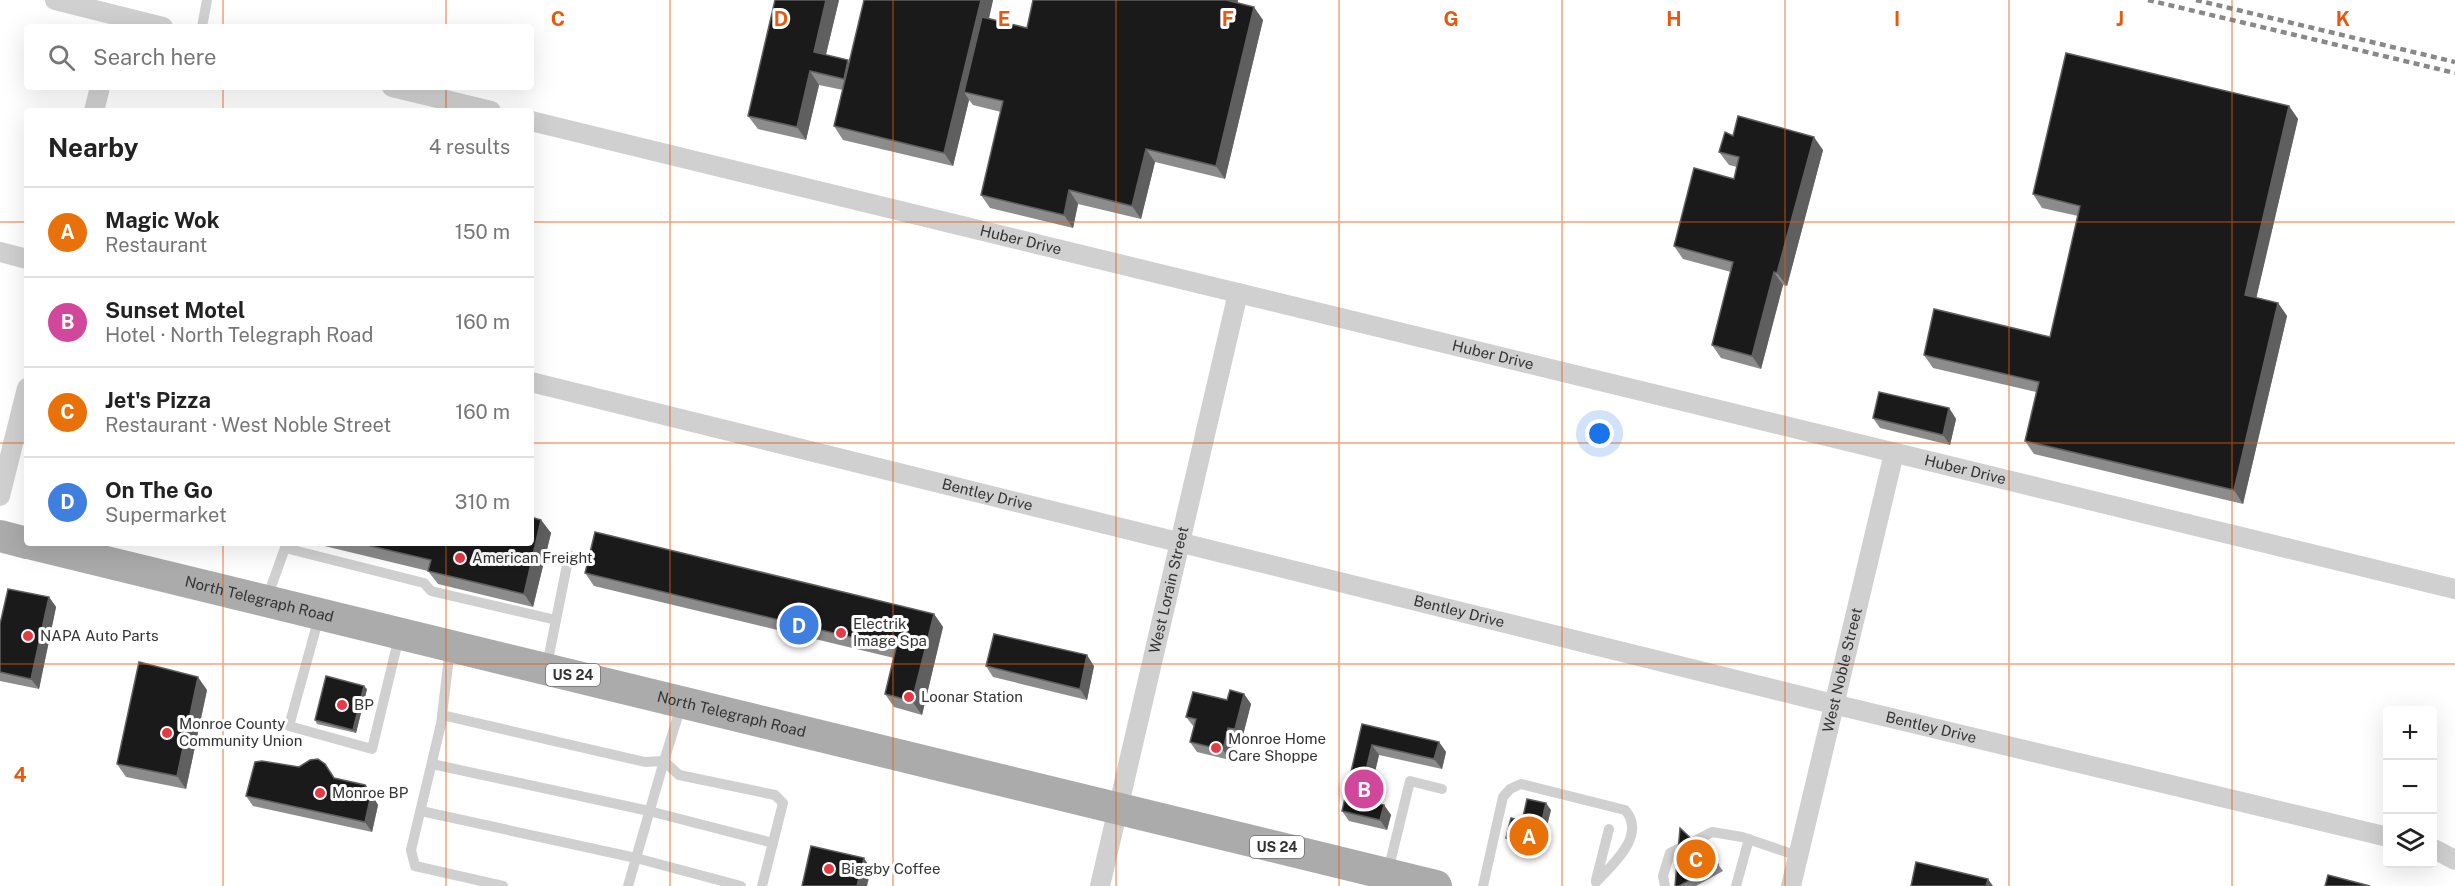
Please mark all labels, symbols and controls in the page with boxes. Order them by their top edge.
text: C [551,7,565,31]
text: D [774,7,788,31]
text: E [998,7,1010,31]
text: F [1222,7,1234,31]
text: G [1443,7,1459,31]
text: H [1666,7,1682,31]
text: I [1894,7,1900,31]
text: J [2116,7,2124,31]
text: K [2336,7,2350,31]
search box [24,24,534,90]
icon: search [45,41,78,74]
text: Search here [93,44,217,70]
text: Nearby [48,132,138,163]
text: 4 results [429,135,510,159]
text: Magic Wok [105,207,219,233]
text: A [60,220,75,244]
text: 150 m [455,220,510,244]
street label: Huber Drive [978,222,1063,258]
text: Restaurant [105,233,207,257]
text: Sunset Motel [105,297,245,323]
text: B [61,310,74,334]
text: 160 m [455,310,510,334]
text: Hotel · North Telegraph Road [105,323,373,347]
street label: Huber Drive [1451,336,1536,373]
text: Jet's Pizza [105,387,211,413]
text: C [60,400,75,424]
text: 160 m [455,400,510,424]
text: Restaurant · West Noble Street [105,413,391,437]
your location [1585,419,1614,448]
street label: Huber Drive [1923,451,2008,487]
street label: Bentley Drive [940,475,1035,514]
text: On The Go [105,477,213,503]
text: D [60,490,75,514]
text: 310 m [455,490,510,514]
text: Supermarket [105,503,227,527]
street label: West Lorain Street [1145,525,1191,655]
place label: American Freight [472,549,593,566]
marker: American Freight [453,551,467,565]
street label: North Telegraph Road [183,573,335,625]
street label: Bentley Drive [1412,592,1506,630]
pin: D [780,602,818,648]
street label: West Noble Street [1819,606,1865,734]
place label: Electrik Image Spa [853,615,927,649]
marker: Electrik Image Spa [834,626,848,640]
place label: NAPA Auto Parts [40,627,159,644]
marker: NAPA Auto Parts [21,629,35,643]
road number: US 24 [546,664,600,686]
street label: North Telegraph Road [655,688,808,740]
place label: Loonar Station [921,688,1023,705]
marker: Loonar Station [902,690,916,704]
place label: BP [354,696,374,713]
marker: BP [335,698,349,712]
map controls [2383,706,2437,868]
button: + [2383,706,2437,760]
street label: Bentley Drive [1884,708,1978,746]
place label: Monroe County Community Union [179,715,302,749]
marker: Monroe County Community Union [160,726,174,740]
place label: Monroe Home Care Shoppe [1228,730,1326,764]
marker: Monroe Home Care Shoppe [1209,741,1223,755]
button: − [2383,760,2437,814]
text: 4 [13,763,27,787]
pin: B [1344,766,1384,812]
place label: Monroe BP [332,784,409,801]
marker: Monroe BP [313,786,327,800]
pin: A [1510,814,1549,858]
button: layers [2383,814,2437,868]
road number: US 24 [1250,836,1304,858]
pin: C [1676,836,1716,882]
place label: Biggby Coffee [841,860,941,877]
marker: Biggby Coffee [822,862,836,876]

